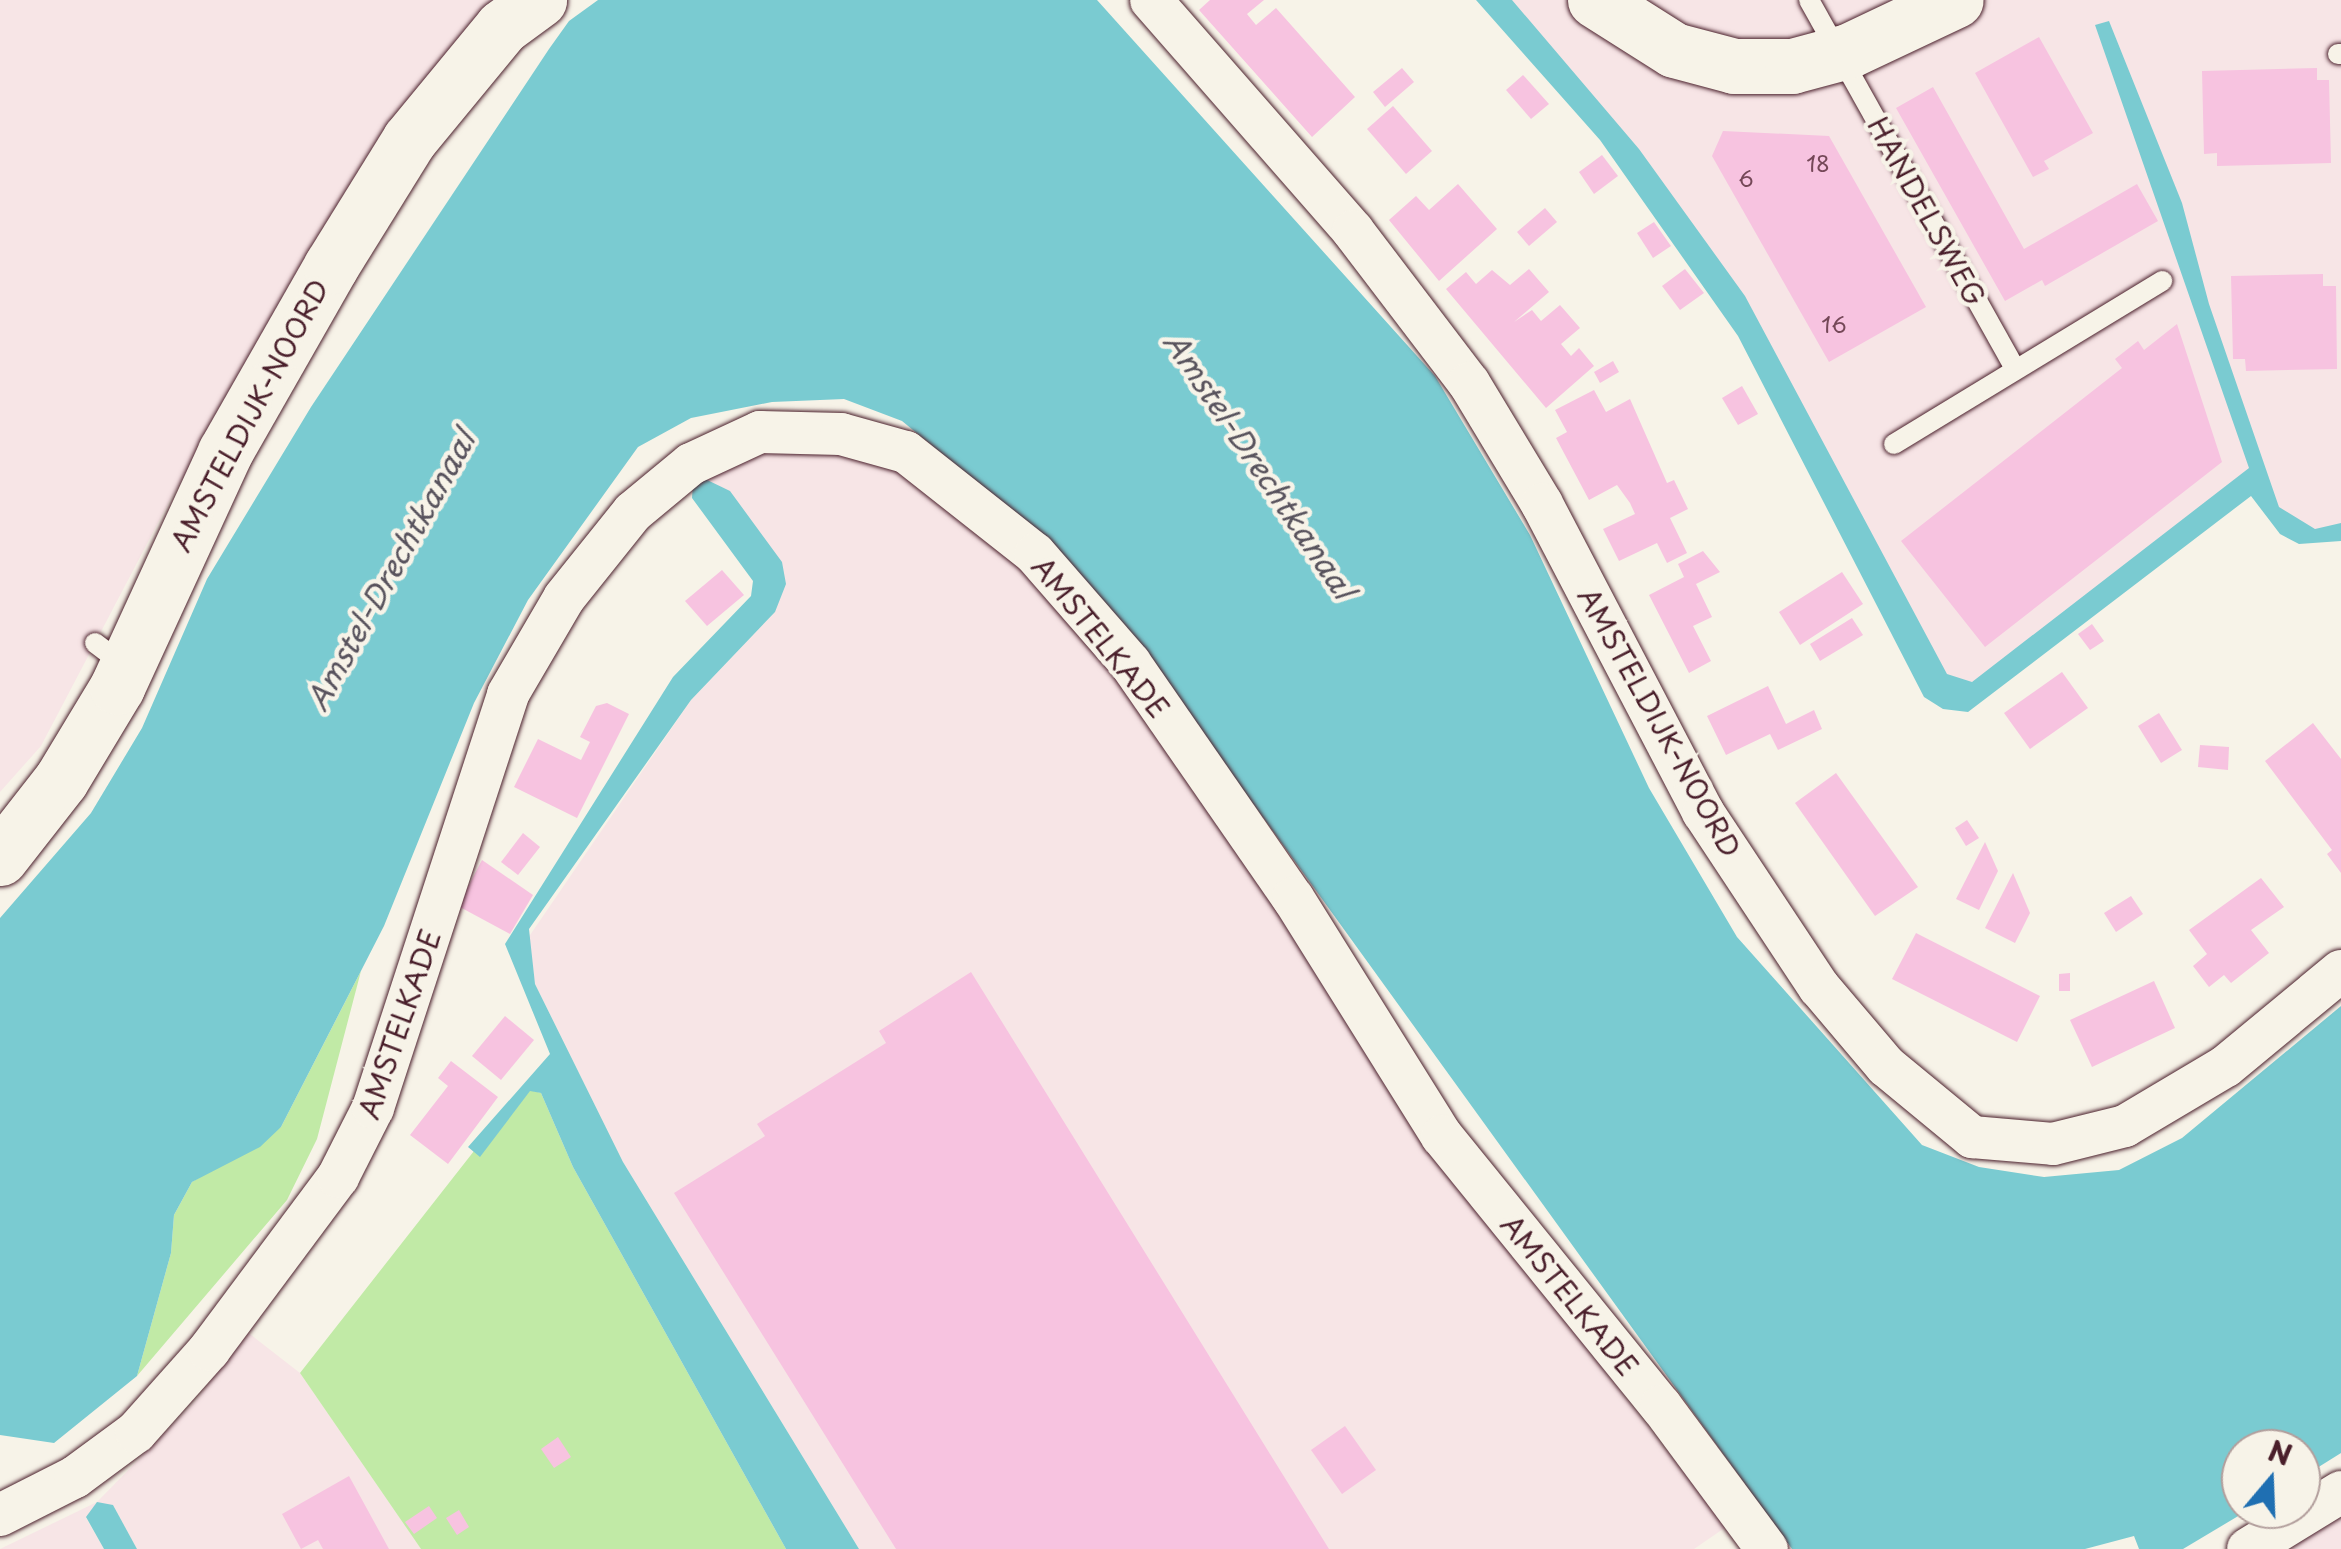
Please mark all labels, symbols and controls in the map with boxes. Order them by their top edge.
street label: HANDELSWEG [1861,111,1993,311]
house number: 18 [1806,150,1830,176]
house number: 6 [1738,165,1754,191]
street label: AMSTELDIJK-NOORD [163,273,335,557]
house number: 16 [1821,311,1847,337]
water label: Amstel-Drechtkanaal [1157,325,1363,605]
water label: Amstel-Drechtkanaal [298,424,482,716]
street label: AMSTELKADE [1026,549,1176,725]
street label: AMSTELDIJK-NOORD [1572,581,1748,863]
street label: AMSTELKADE [351,925,447,1123]
street label: AMSTELKADE [1495,1207,1645,1383]
text: N [2263,1428,2298,1476]
north arrow [2221,1429,2321,1529]

